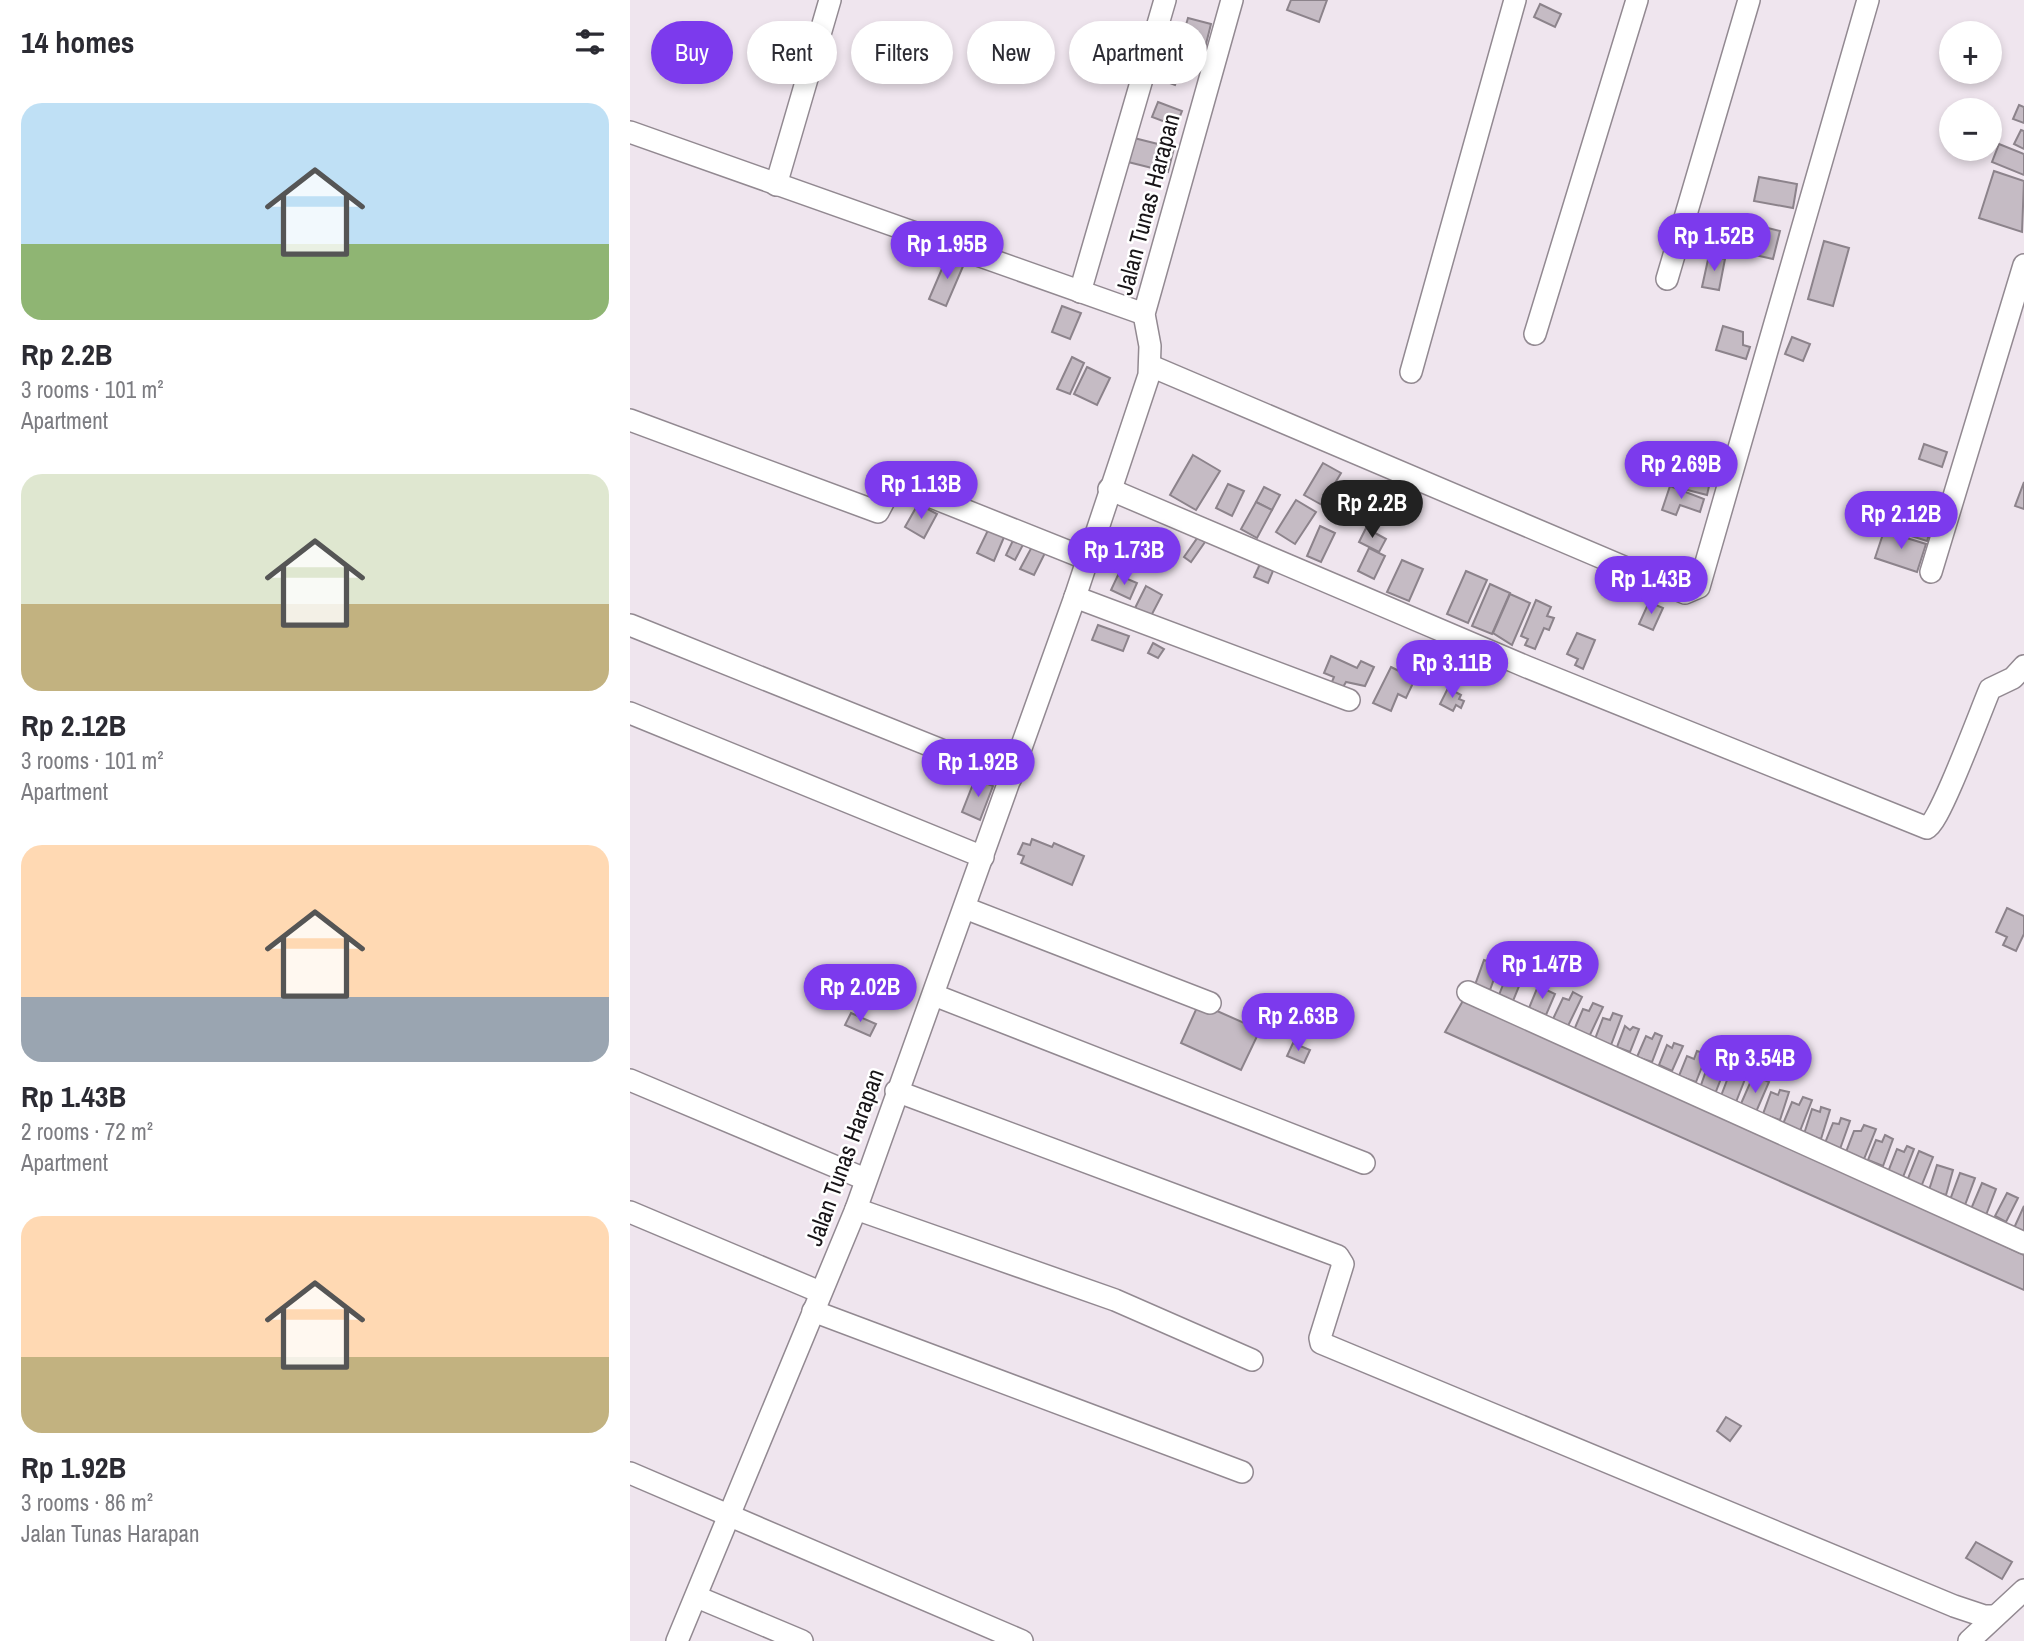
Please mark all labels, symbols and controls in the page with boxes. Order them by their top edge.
chip: Buy [651,21,733,84]
chip: Rent [747,21,837,84]
chip: Filters [851,21,953,84]
chip: New [967,21,1055,84]
chip: Apartment [1069,21,1207,84]
map controls [1939,21,2002,161]
button: + [1939,21,2002,84]
text: 14 homes [21,22,135,62]
icon: filters [571,23,609,61]
button: − [1939,98,2002,161]
street label: Jalan Tunas Harapan [1107,110,1187,298]
icon: home [252,149,378,275]
pin: Rp 1.52B [1642,214,1786,273]
text: Rp 1.52B [1674,220,1754,251]
pin: Rp 1.95B [875,222,1019,281]
text: Rp 1.95B [907,228,987,259]
text: Rp 2.2B [21,334,113,374]
text: 3 rooms · 101 m² [21,374,164,405]
text: Apartment [21,405,108,436]
pin: Rp 2.69B [1609,442,1753,501]
text: Rp 2.69B [1641,448,1721,479]
pin: Rp 1.13B [849,462,993,521]
text: Rp 1.13B [881,468,961,499]
pin: Rp 2.2B [1307,480,1437,540]
text: Rp 2.2B [1337,487,1407,518]
pin: Rp 2.12B [1829,491,1973,551]
text: Rp 2.12B [1861,498,1941,529]
icon: home [252,520,378,646]
pin: Rp 1.73B [1052,528,1196,587]
text: Rp 1.73B [1084,534,1164,565]
pin: Rp 1.43B [1579,556,1723,616]
text: Rp 1.43B [1611,563,1691,594]
pin: Rp 3.11B [1380,640,1524,700]
text: Rp 3.11B [1412,647,1492,678]
text: Rp 2.12B [21,705,126,745]
pin: Rp 1.92B [906,740,1050,799]
text: 3 rooms · 101 m² [21,745,164,776]
text: Rp 1.92B [938,746,1018,777]
text: Apartment [21,776,108,807]
icon: home [252,891,378,1017]
pin: Rp 1.47B [1470,942,1614,1001]
text: Rp 1.47B [1502,948,1582,979]
pin: Rp 2.02B [788,964,932,1024]
text: Rp 2.02B [820,971,900,1002]
pin: Rp 2.63B [1226,993,1370,1053]
text: Rp 2.63B [1258,1000,1338,1031]
pin: Rp 3.54B [1683,1036,1827,1095]
text: Rp 3.54B [1715,1042,1795,1073]
street label: Jalan Tunas Harapan [797,1064,891,1250]
text: Rp 1.43B [21,1076,126,1116]
text: 2 rooms · 72 m² [21,1116,153,1147]
text: Apartment [21,1147,108,1178]
icon: home [252,1262,378,1388]
text: Rp 1.92B [21,1447,126,1487]
text: 3 rooms · 86 m² [21,1487,153,1518]
text: Jalan Tunas Harapan [21,1518,199,1549]

